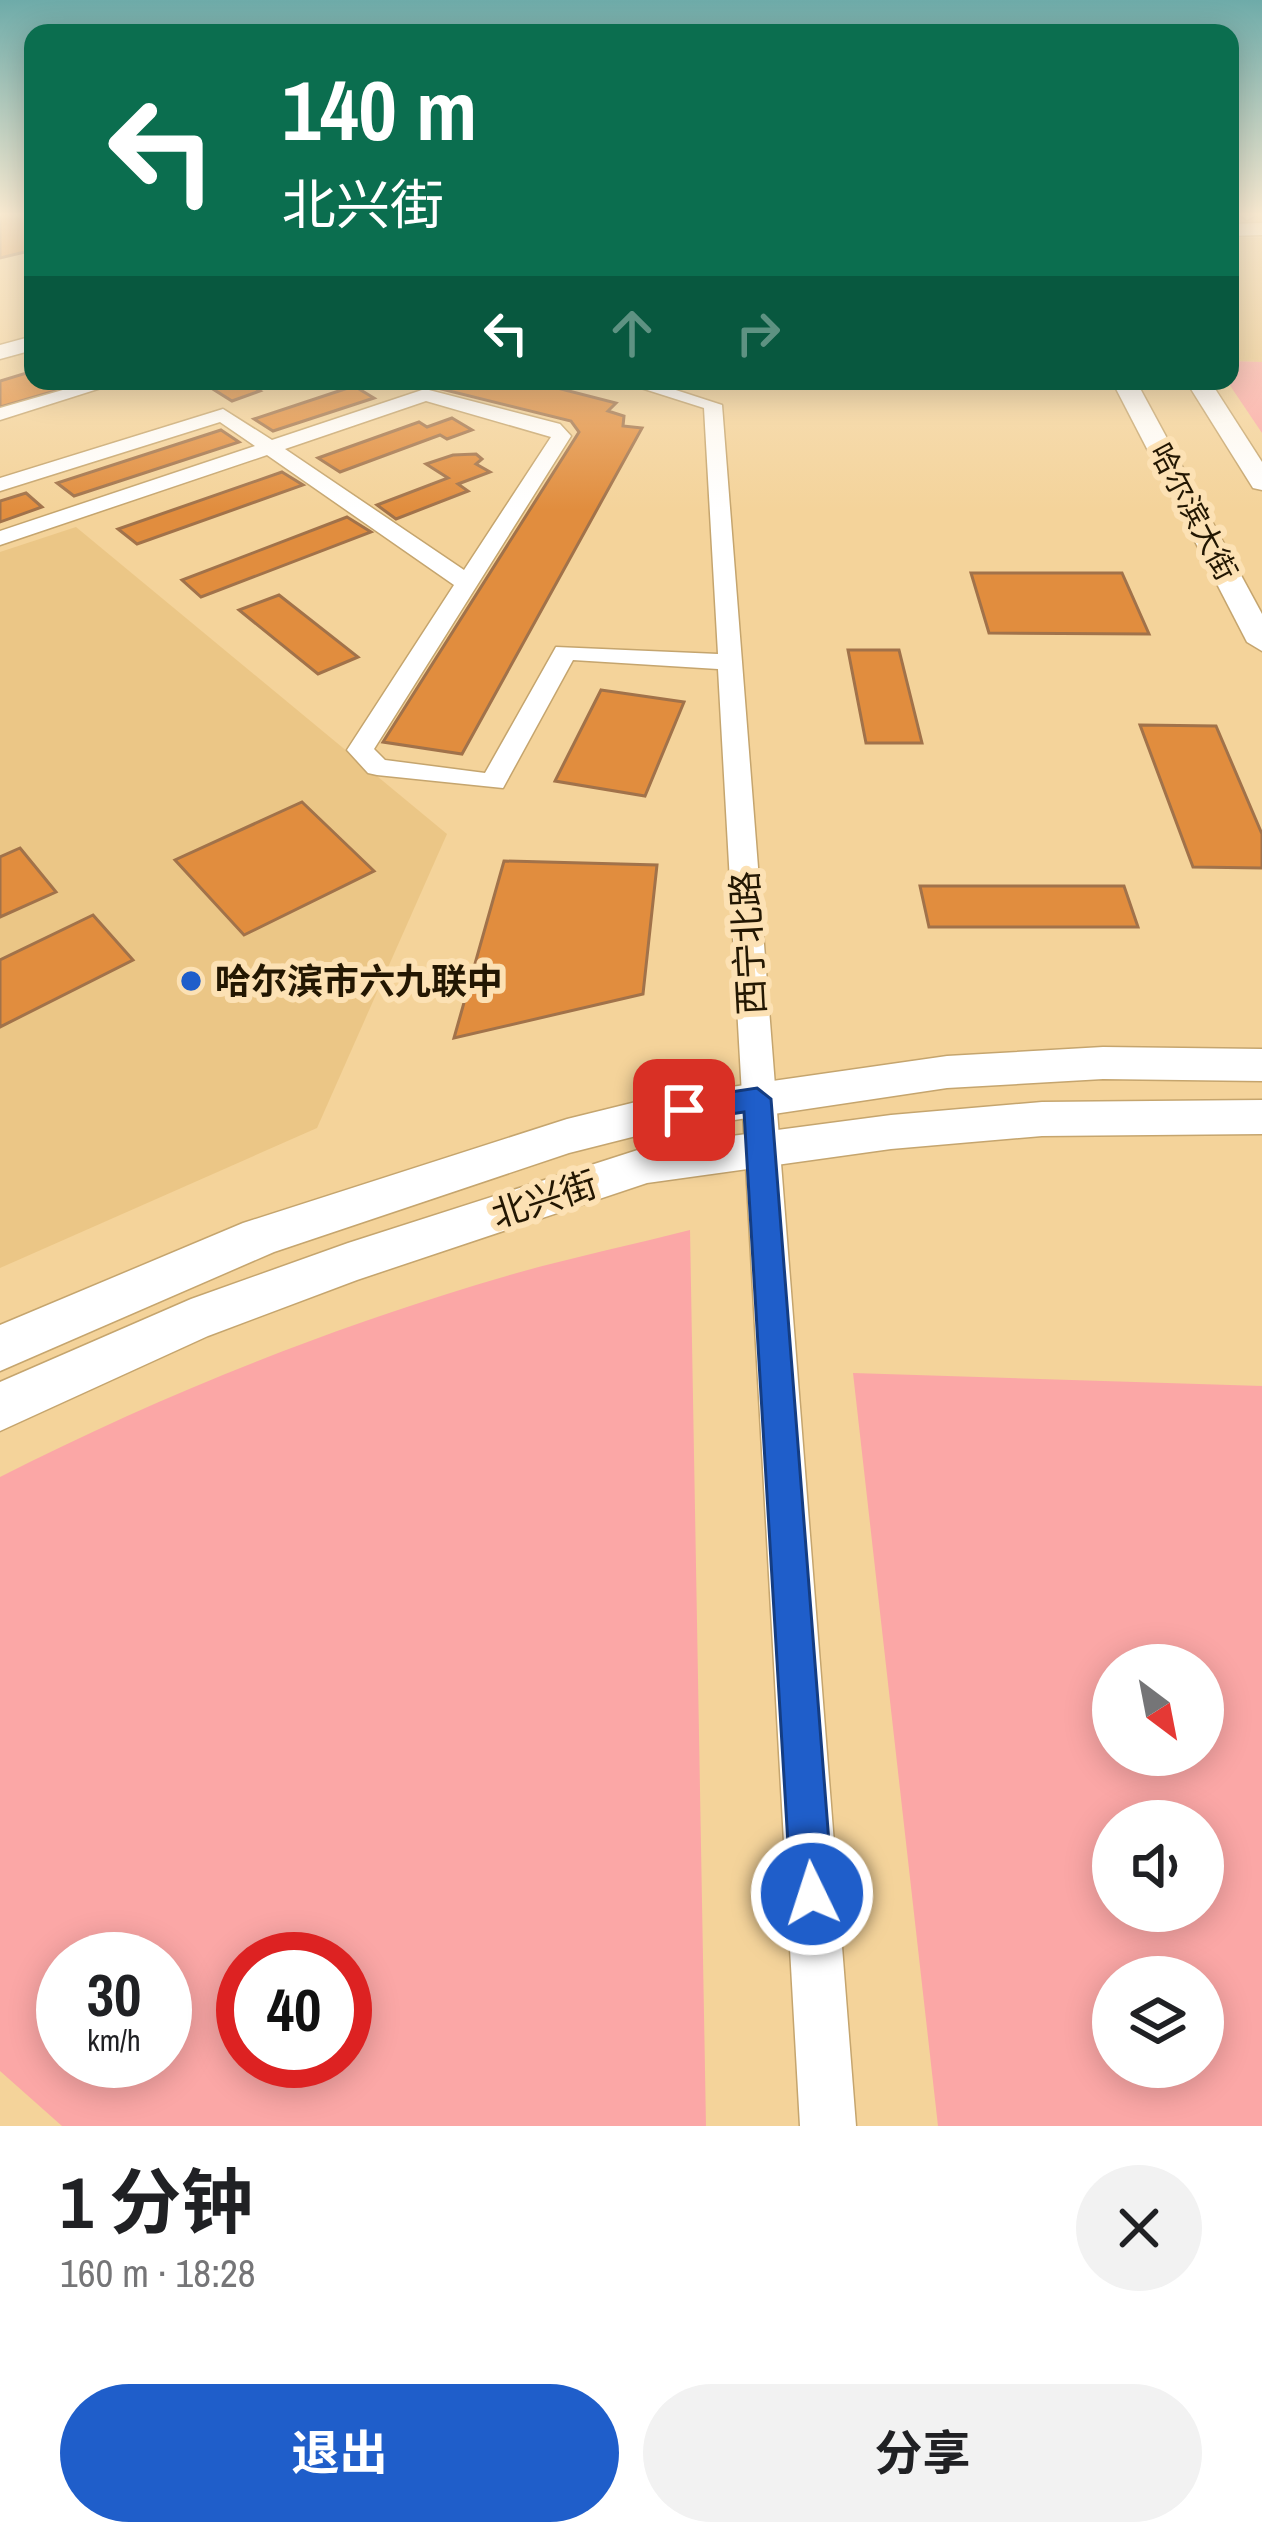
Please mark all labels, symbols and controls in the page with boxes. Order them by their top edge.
text: 140 m [282,53,477,166]
icon: left [84,72,240,228]
text: 北兴街 [282,168,444,241]
icon: left [473,300,539,366]
icon: ahead [599,300,665,366]
icon: right [725,300,791,366]
street label: 哈尔滨大街 [1141,436,1247,587]
street label: 西宁北路 [720,870,776,1016]
place label: 哈尔滨市六九联中 [215,957,503,1005]
marker: 哈尔滨市六九联中 [178,968,204,994]
pin [633,1059,735,1161]
icon: arrive [651,1077,717,1143]
street label: 北兴街 [485,1159,603,1239]
north arrow [1092,1644,1224,1776]
map controls [1092,1644,1224,2088]
button: sound [1092,1800,1224,1932]
position arrow [749,1831,875,1957]
speed limit sign: 40 [216,1932,372,2088]
text: 30 [87,1954,141,2035]
button: layers [1092,1956,1224,2088]
text: km/h [87,2020,141,2060]
text: 1 分钟 [60,2153,253,2250]
button: close [1076,2165,1202,2291]
text: 160 m · 18:28 [60,2247,256,2299]
button: 退出 [60,2384,619,2522]
button: 分享 [643,2384,1202,2522]

